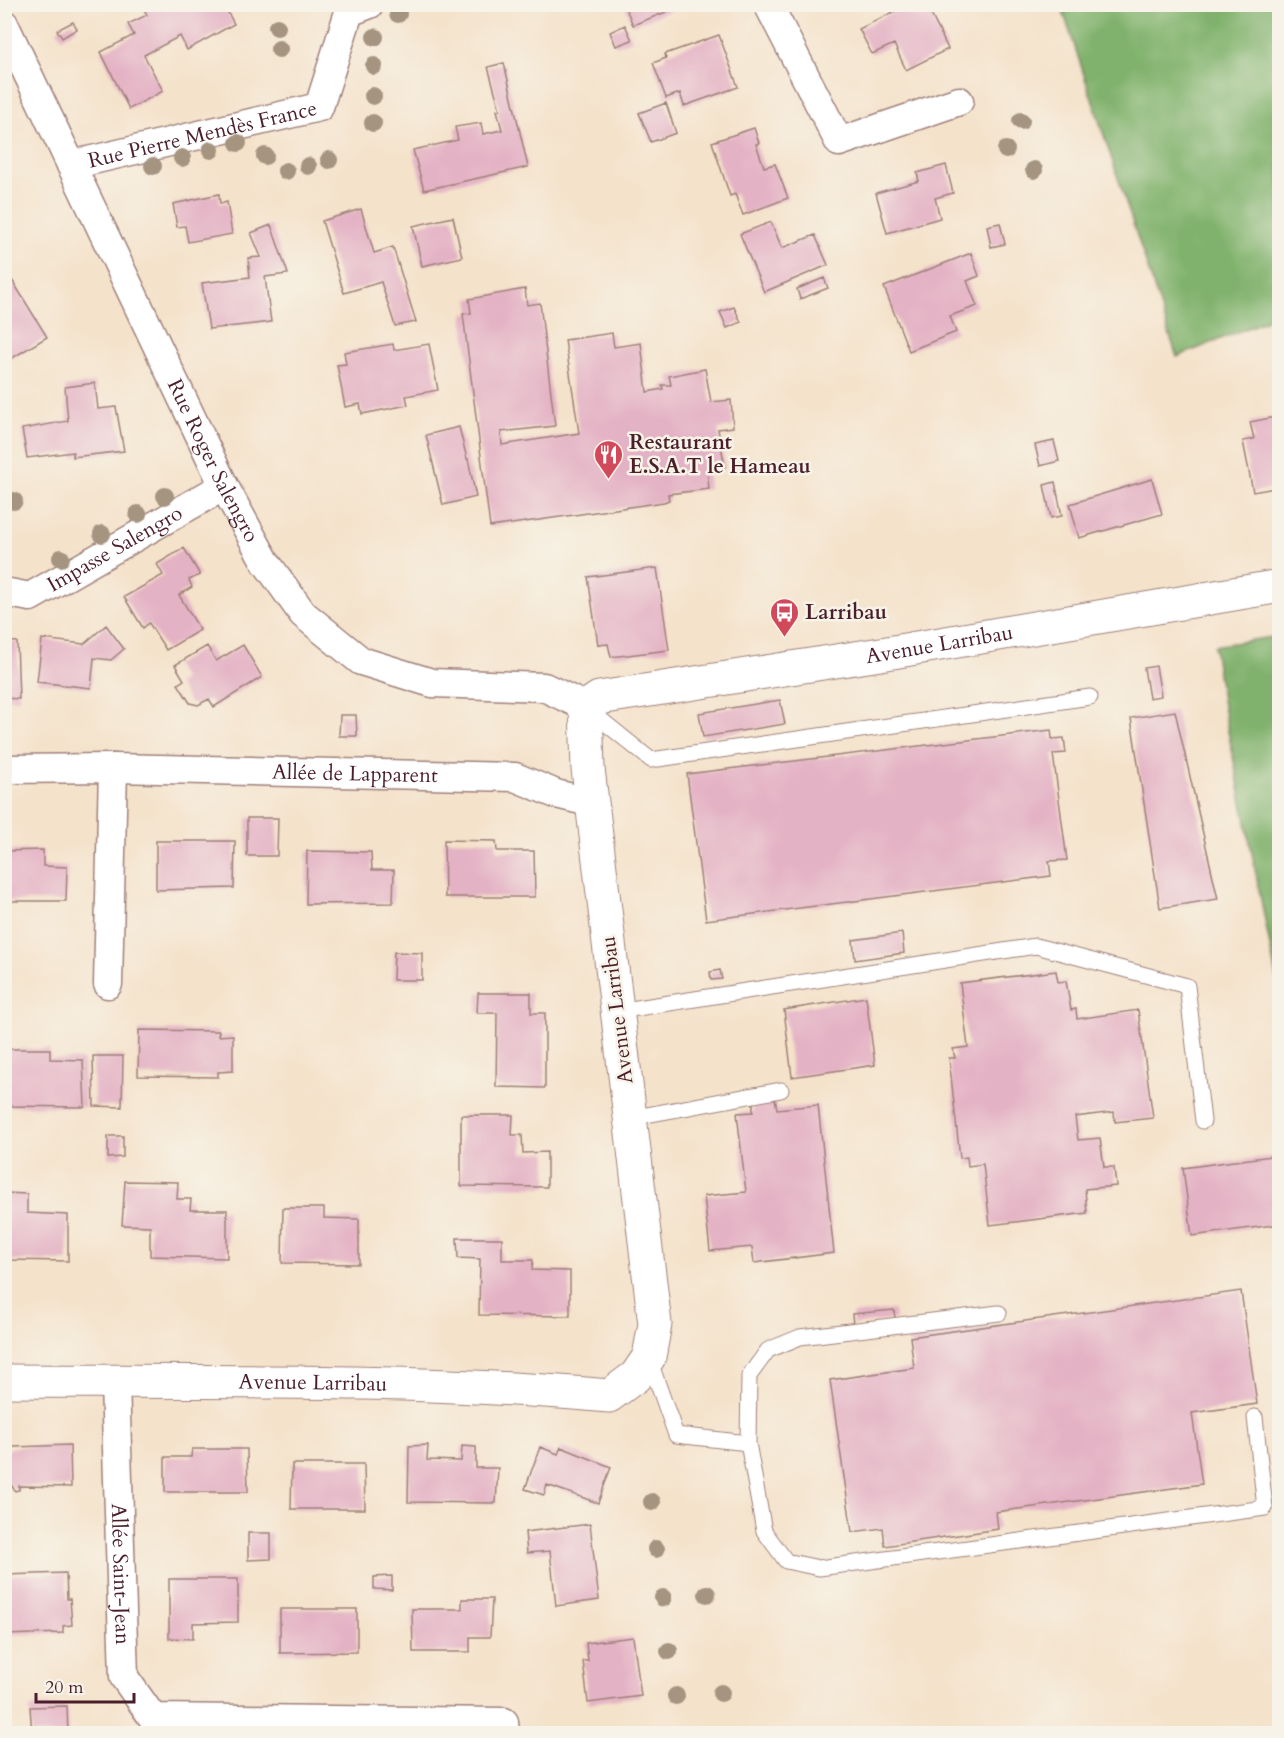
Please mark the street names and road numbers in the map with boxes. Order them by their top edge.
street label: Rue Pierre Mendès France [85,93,320,175]
street label: Rue Roger Salengro [160,374,266,547]
street label: Impasse Salengro [42,498,188,599]
street label: Avenue Larribau [864,617,1015,671]
street label: Allée de Lapparent [272,757,438,790]
street label: Avenue Larribau [594,934,640,1086]
street label: Avenue Larribau [239,1367,388,1398]
street label: Allée Saint-Jean [104,1503,138,1645]

